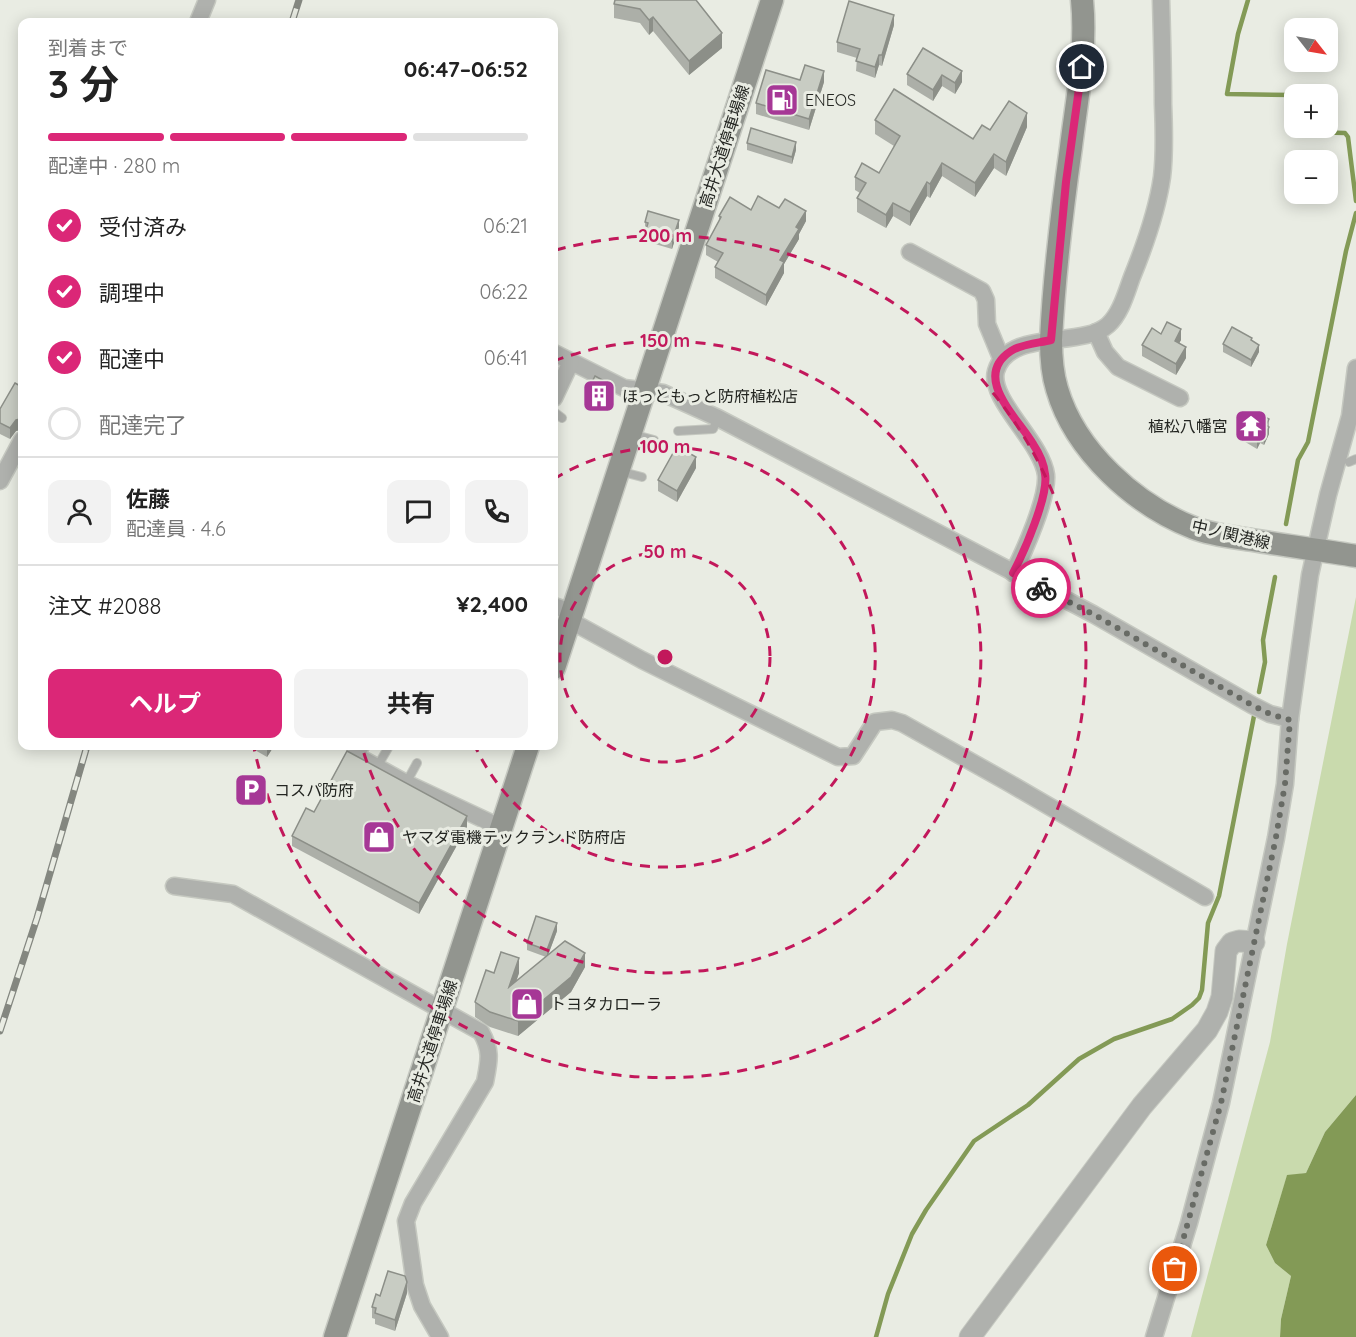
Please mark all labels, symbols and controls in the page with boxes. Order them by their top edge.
north arrow [1284,18,1338,72]
map controls [1284,18,1338,204]
text: 到着まで [48,35,128,60]
pin [1056,41,1107,92]
icon: home [1065,50,1098,83]
text: 06:47–06:52 [404,55,528,83]
text: 3 分 [48,59,119,108]
street label: 高井大道停車場線 [695,82,753,210]
fuel station icon: ENEOS [764,82,800,118]
button: + [1284,84,1338,138]
place label: ENEOS [805,90,856,110]
button: − [1284,150,1338,204]
text: 配達中 · 280 m [48,153,180,178]
icon: check [48,209,81,242]
text: 受付済み [99,213,187,241]
text: 06:21 [483,213,528,238]
text: 200 m [638,224,692,247]
icon: check [48,275,81,308]
text: 調理中 [99,279,165,307]
text: 06:22 [479,279,528,304]
text: 150 m [640,329,690,352]
icon: check [48,341,81,374]
text: 配達中 [99,345,165,373]
text: 06:41 [484,345,528,370]
building icon: ほっともっと防府植松店 [581,378,617,414]
place label: ほっともっと防府植松店 [622,386,798,406]
temple icon: 植松八幡宮 [1233,408,1269,444]
text: 配達完了 [99,411,187,439]
place label: 植松八幡宮 [1148,416,1228,436]
text: 100 m [640,435,690,458]
button: person [48,480,111,543]
button: chat [387,480,450,543]
button: phone [465,480,528,543]
text: 佐藤 [126,485,170,513]
street label: 中ノ関港線 [1190,515,1272,553]
text: 配達員 · 4.6 [126,516,226,541]
text: 50 m [643,540,687,563]
courier [1011,558,1071,618]
icon: bike [1025,572,1058,605]
text: ¥2,400 [456,590,528,618]
text: 注文 #2088 [48,592,161,620]
centre of rings [655,647,675,667]
button: ヘルプ [48,669,282,738]
button: 共有 [294,669,528,738]
parking icon: コスパ防府 [233,772,269,808]
place label: コスパ防府 [274,780,354,800]
shop icon: ヤマダ電機テックランド防府店 [361,819,397,855]
place label: ヤマダ電機テックランド防府店 [402,827,626,847]
street label: 高井大道停車場線 [403,977,461,1105]
shop icon: トヨタカローラ [509,986,545,1022]
place label: トヨタカローラ [550,994,662,1014]
pin [1149,1243,1200,1294]
icon: bag [1158,1252,1191,1285]

